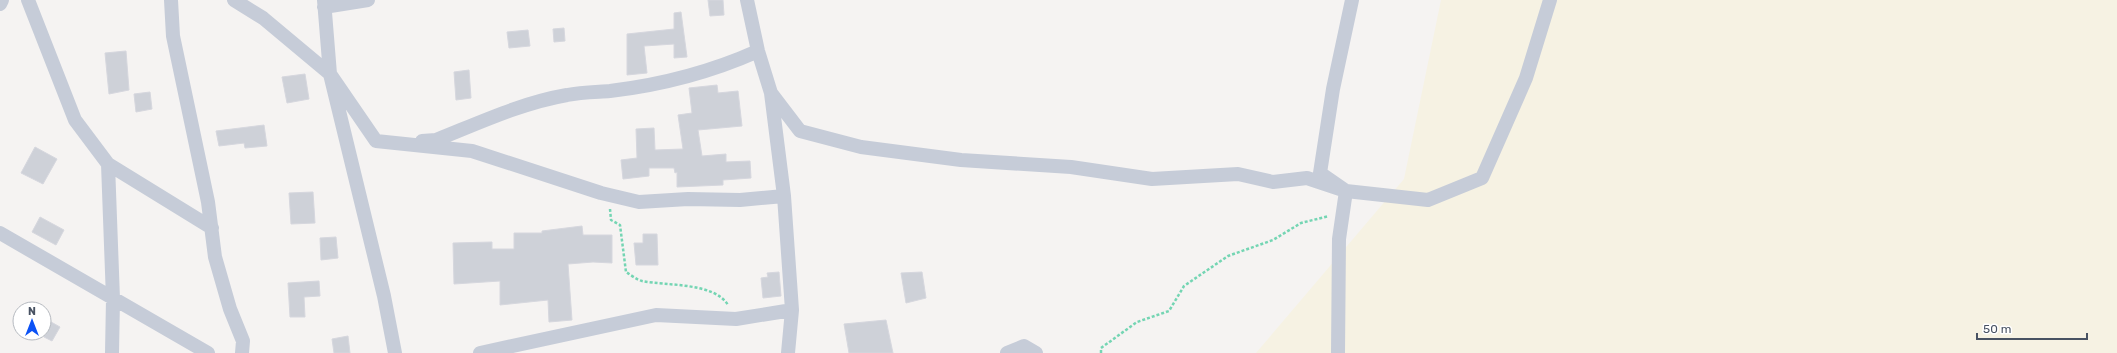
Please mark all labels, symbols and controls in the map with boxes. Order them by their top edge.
north arrow [12,301,52,341]
text: N [28,305,36,318]
scale bar [1977,315,2087,341]
text: 50 m [1983,322,2011,336]

